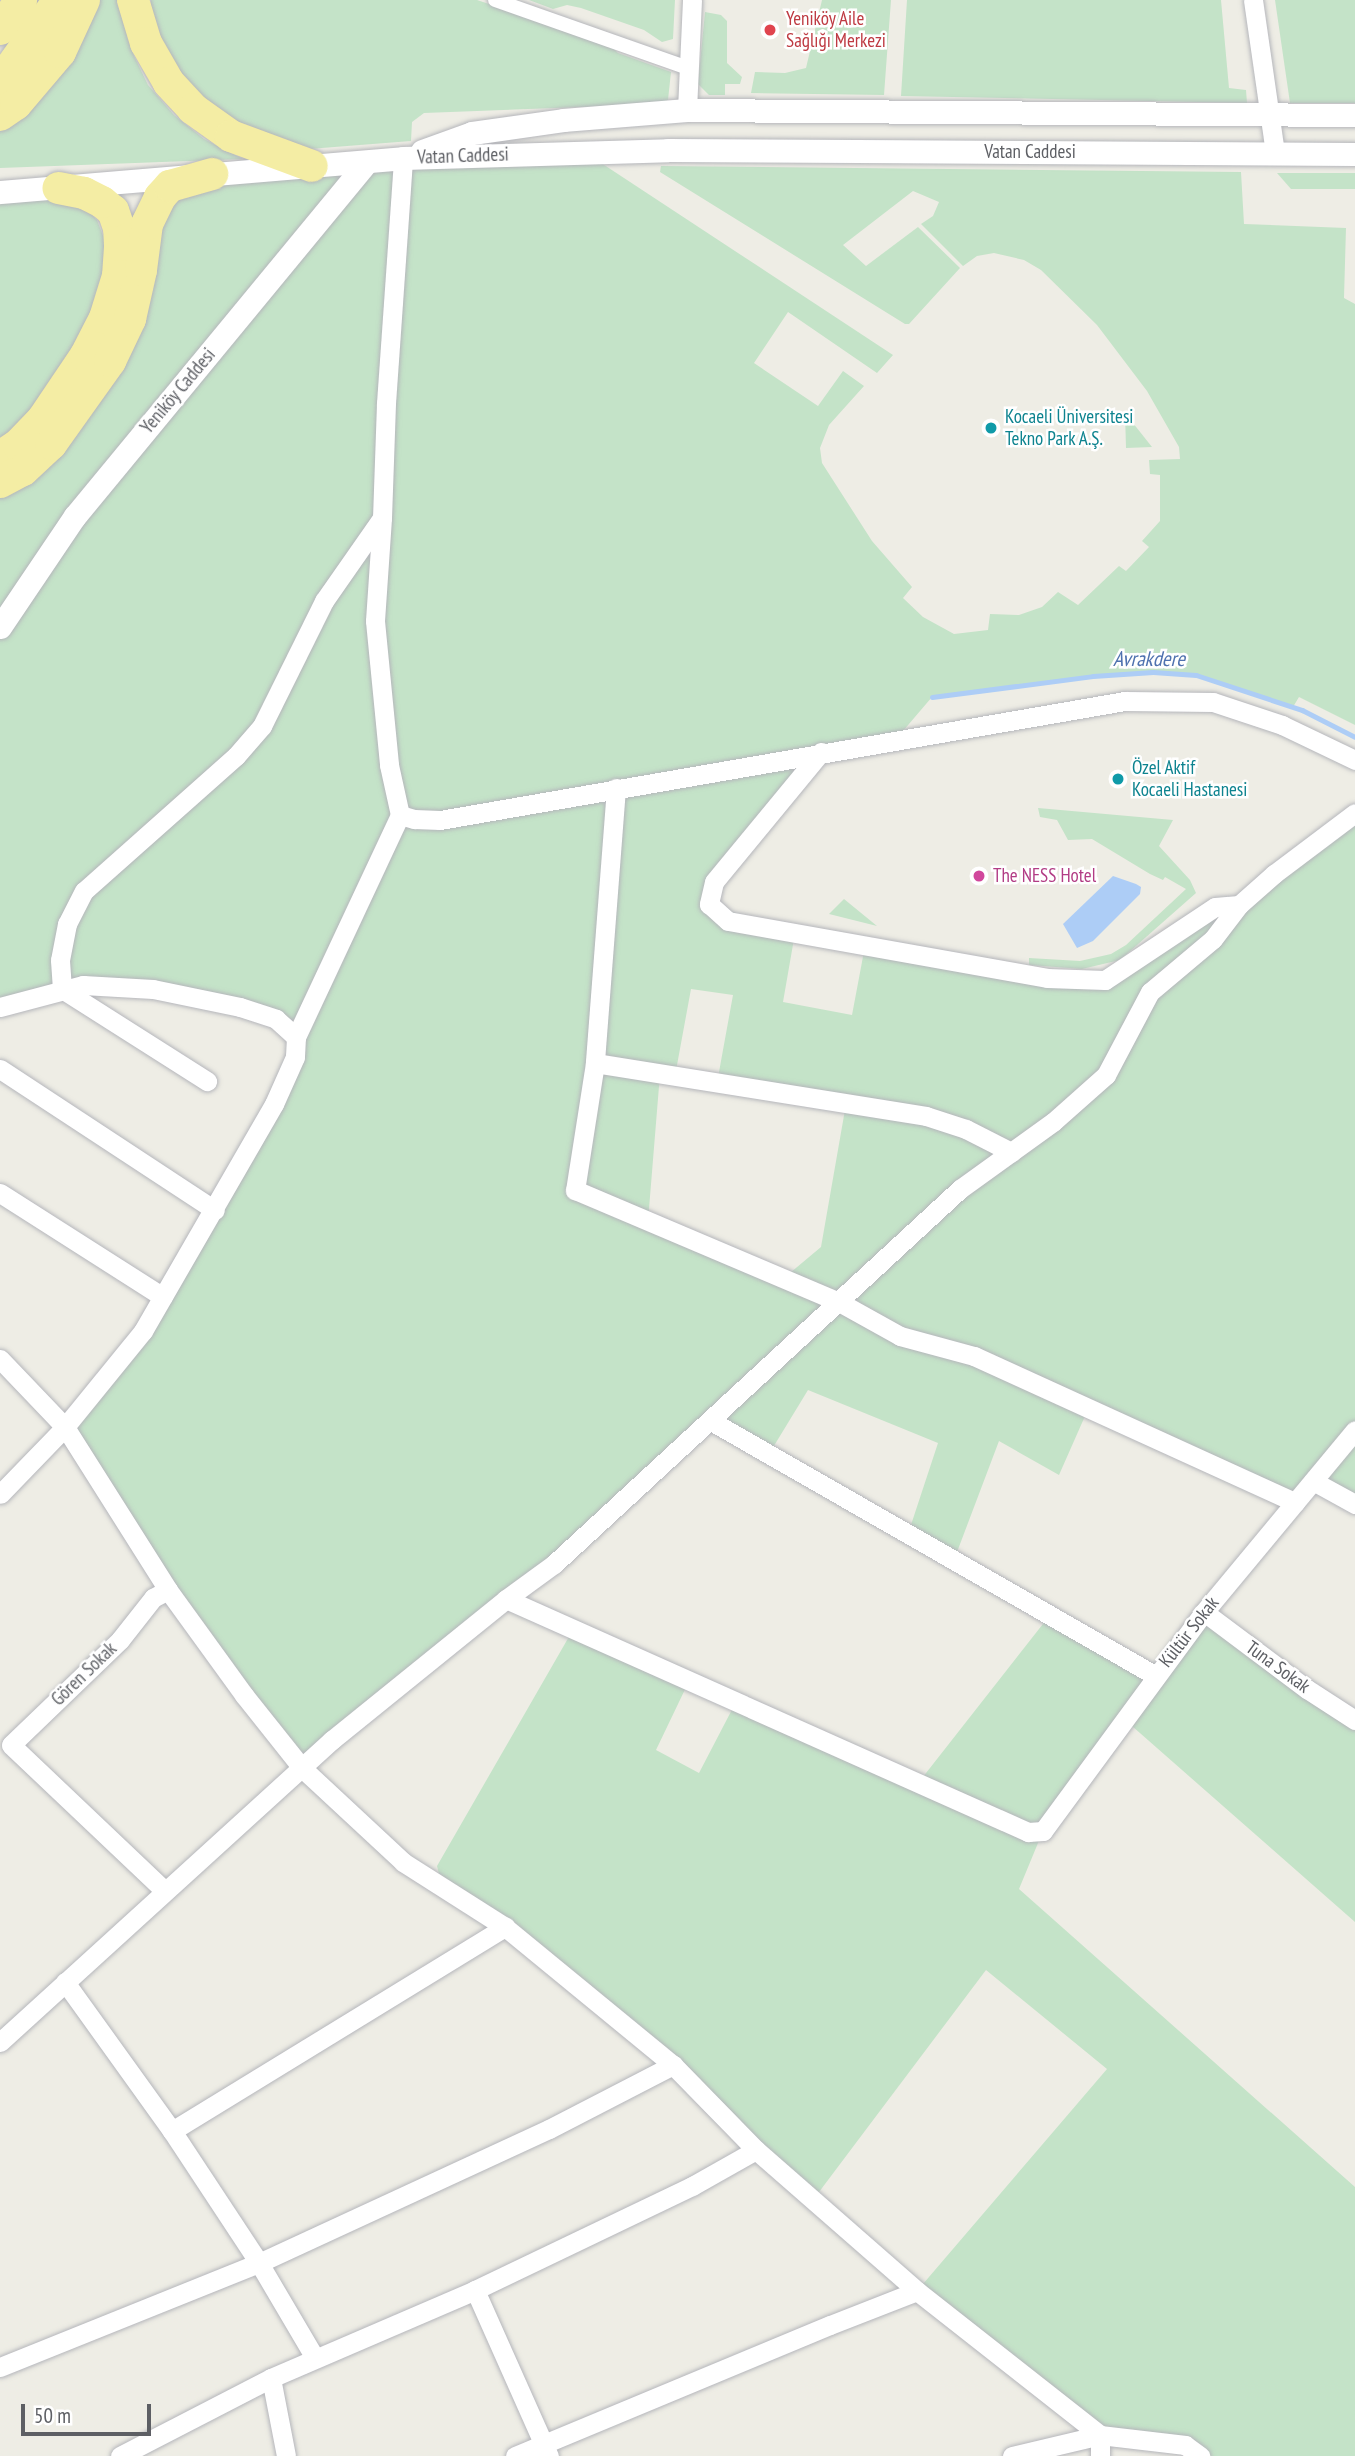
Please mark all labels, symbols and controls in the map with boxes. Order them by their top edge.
place label: Yeniköy Aile Sağlığı Merkezi [786,8,886,52]
marker: Yeniköy Aile Sağlığı Merkezi [760,20,780,40]
street label: Vatan Caddesi [984,141,1076,163]
street label: Vatan Caddesi [417,143,509,169]
street label: Yeniköy Caddesi [136,344,220,438]
place label: Kocaeli Üniversitesi Tekno Park A.Ş. [1005,406,1133,450]
marker: Kocaeli Üniversitesi Tekno Park A.Ş. [983,420,999,436]
water label: Avrakdere [1113,646,1185,672]
place label: Özel Aktif Kocaeli Hastanesi [1132,757,1247,801]
marker: Özel Aktif Kocaeli Hastanesi [1110,771,1126,787]
place label: The NESS Hotel [993,865,1096,887]
marker: The NESS Hotel [971,868,987,884]
street label: Kültür Sokak [1154,1592,1224,1672]
street label: Tuna Sokak [1241,1636,1315,1698]
street label: Gören Sokak [47,1637,121,1711]
scale bar [24,2390,154,2434]
text: 50 m [34,2402,71,2429]

